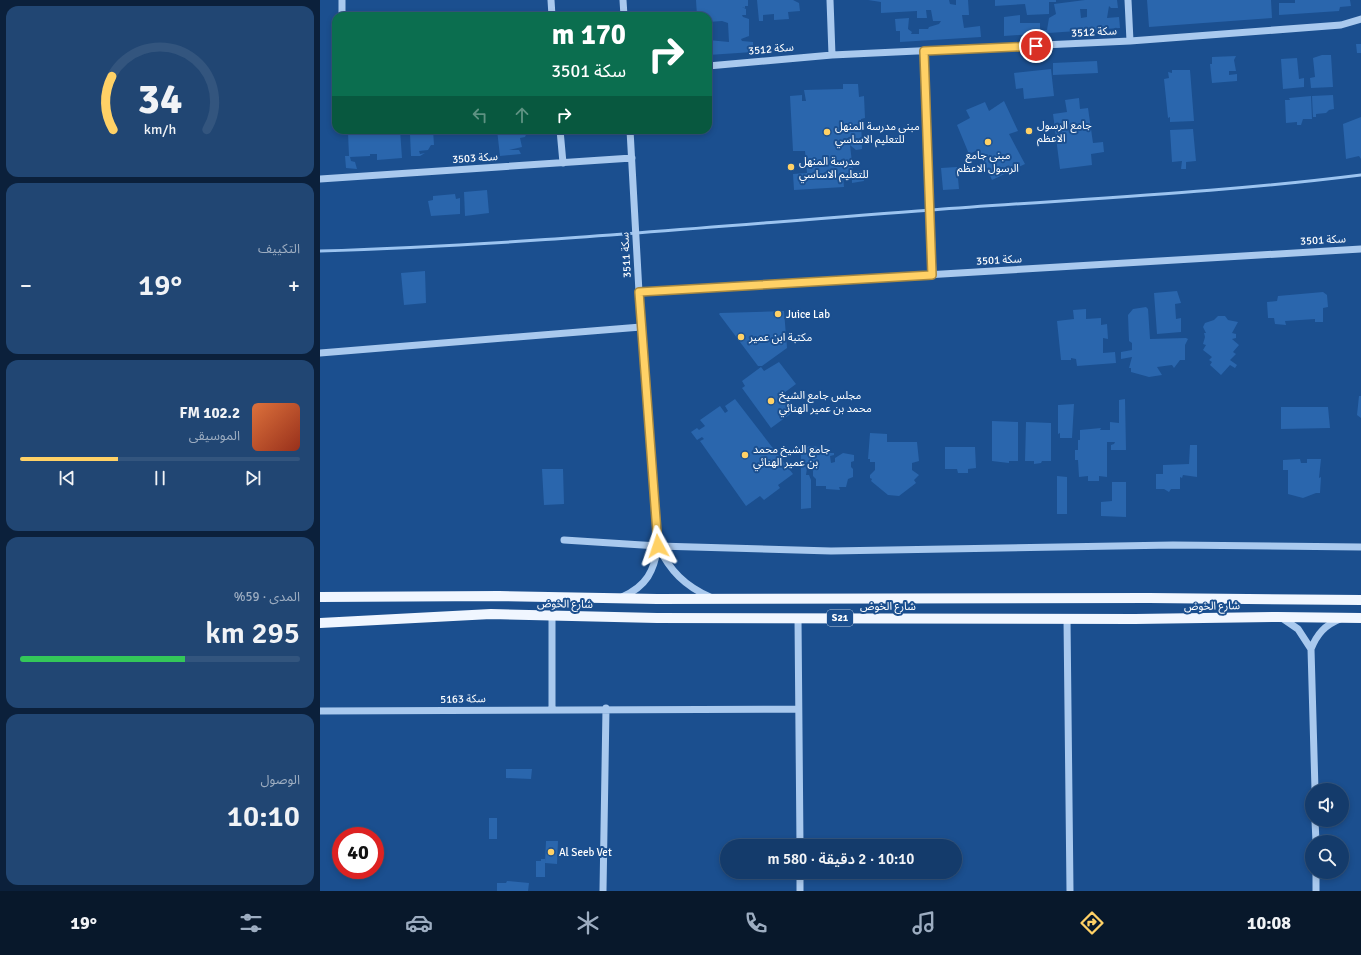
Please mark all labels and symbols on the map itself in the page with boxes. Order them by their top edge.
street label: سكة 3512 [1071,24,1118,40]
pin [1019,29,1053,63]
street label: سكة 3512 [748,40,795,57]
place label: جامع الرسول الاعظم [1037,119,1092,147]
place label: مبنى مدرسة المنهل للتعليم الاساسي [835,120,920,148]
marker: جامع الرسول الاعظم [1024,126,1034,136]
marker: مبنى مدرسة المنهل للتعليم الاساسي [822,127,832,137]
marker: مبنى جامع الرسول الاعظم [983,137,993,147]
place label: مبنى جامع الرسول الاعظم [957,149,1019,177]
street label: سكة 3503 [452,150,499,166]
place label: مدرسة المنهل للتعليم الاساسي [799,155,869,183]
marker: مدرسة المنهل للتعليم الاساسي [786,162,796,172]
street label: سكة 3511 [618,231,634,278]
street label: سكة 3501 [1300,232,1347,248]
street label: سكة 3501 [976,252,1023,268]
place label: Juice Lab [786,308,830,321]
marker: Juice Lab [773,309,783,319]
place label: مكتبة ابن عمير [748,331,813,344]
marker: مكتبة ابن عمير [736,332,746,342]
place label: مجلس جامع الشيخ محمد بن عمير الهنائي [779,389,872,417]
marker: مجلس جامع الشيخ محمد بن عمير الهنائي [766,396,776,406]
place label: جامع الشيخ محمد بن عمير الهنائي [753,443,831,471]
marker: جامع الشيخ محمد بن عمير الهنائي [740,450,750,460]
position arrow [637,525,679,567]
street label: شارع الخوض [537,597,593,612]
street label: شارع الخوض [1184,599,1240,614]
street label: شارع الخوض [860,600,916,614]
road number: S21 [827,610,853,626]
street label: سكة 5163 [440,692,486,706]
speed limit sign: 40 [332,827,384,879]
place label: Al Seeb Vet [559,846,612,859]
marker: Al Seeb Vet [546,847,556,857]

